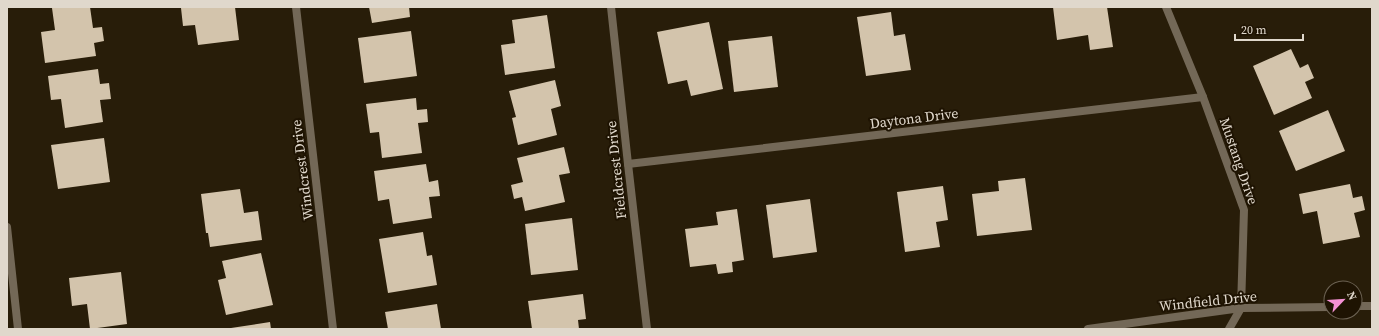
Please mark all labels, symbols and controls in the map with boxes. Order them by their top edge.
scale bar [1235,16,1303,42]
text: 20 m [1241,22,1267,38]
street label: Daytona Drive [869,103,959,133]
street label: Mustang Drive [1215,115,1263,207]
street label: Windcrest Drive [286,119,318,221]
street label: Fieldcrest Drive [601,120,631,220]
north arrow [1323,280,1363,320]
street label: Windfield Drive [1158,286,1258,316]
text: N [1343,289,1360,303]

